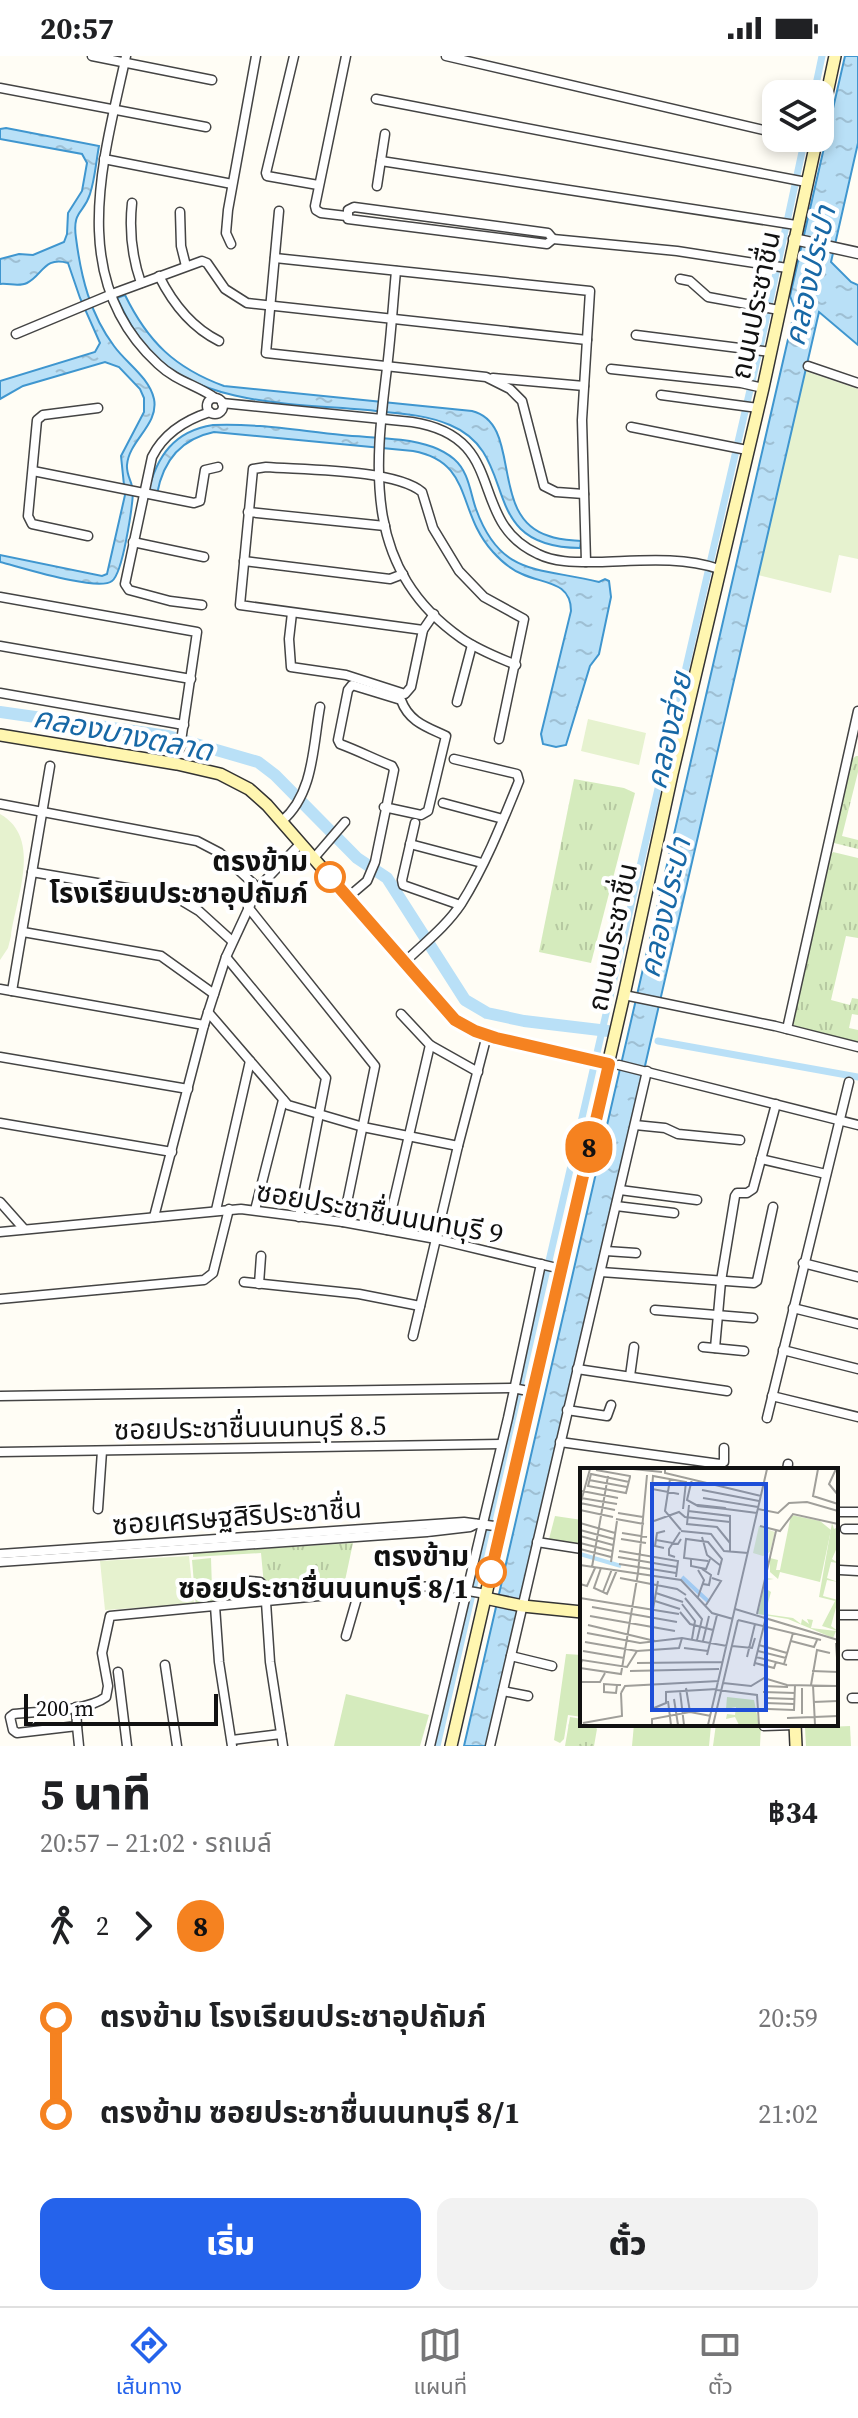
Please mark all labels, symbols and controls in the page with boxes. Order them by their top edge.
text: 20:57 [40,8,114,49]
map controls [762,80,834,152]
button: layers [762,80,834,152]
water label: คลองประปา [774,200,846,350]
street label: ถนนประชาชื่น [721,227,789,383]
water label: คลองส่วย [635,666,702,793]
water label: คลองบางตลาด [30,696,218,771]
water label: คลองประปา [629,832,701,982]
place label: ตรงข้าม โรงเรียนประชาอุปถัมภ์ [49,842,308,912]
street label: ถนนประชาชื่น [578,859,646,1015]
marker: ตรงข้าม โรงเรียนประชาอุปถัมภ์ [315,862,345,892]
line badge: 8 [563,1121,615,1173]
text: 8 [581,1128,597,1166]
street label: ซอยประชาชื่นนนทบุรี 9 [254,1172,506,1252]
street label: ซอยประชาชื่นนนทบุรี 8.5 [113,1406,387,1448]
inset map [580,1468,838,1726]
street label: ซอยเศรษฐสิริประชาชื่น [111,1488,363,1544]
place label: ตรงข้าม ซอยประชาชื่นนนทบุรี 8/1 [178,1537,469,1607]
marker: ตรงข้าม ซอยประชาชื่นนนทบุรี 8/1 [476,1557,506,1587]
scale bar [24,1690,218,1726]
text: 200 m [36,1693,94,1723]
text: 5 นาที [40,1763,151,1824]
text: ฿34 [768,1792,818,1833]
text: 20:57 – 21:02 · รถเมล์ [40,1825,272,1861]
icon: walk [40,1904,84,1948]
icon: forward [121,1904,165,1948]
text: 8 [193,1907,208,1945]
text: 2 [96,1908,109,1944]
text: ตรงข้าม โรงเรียนประชาอุปถัมภ์ [100,1996,486,2037]
text: 20:59 [758,2000,818,2036]
text: ตรงข้าม ซอยประชาชื่นนนทบุรี 8/1 [100,2092,520,2133]
text: 21:02 [758,2096,818,2132]
button: เริ่ม [40,2198,421,2290]
button: ตั๋ว [437,2198,818,2290]
tab: เส้นทาง [116,2323,182,2404]
tab: แผนที่ [413,2323,467,2404]
tab: ตั๋ว [698,2323,742,2404]

